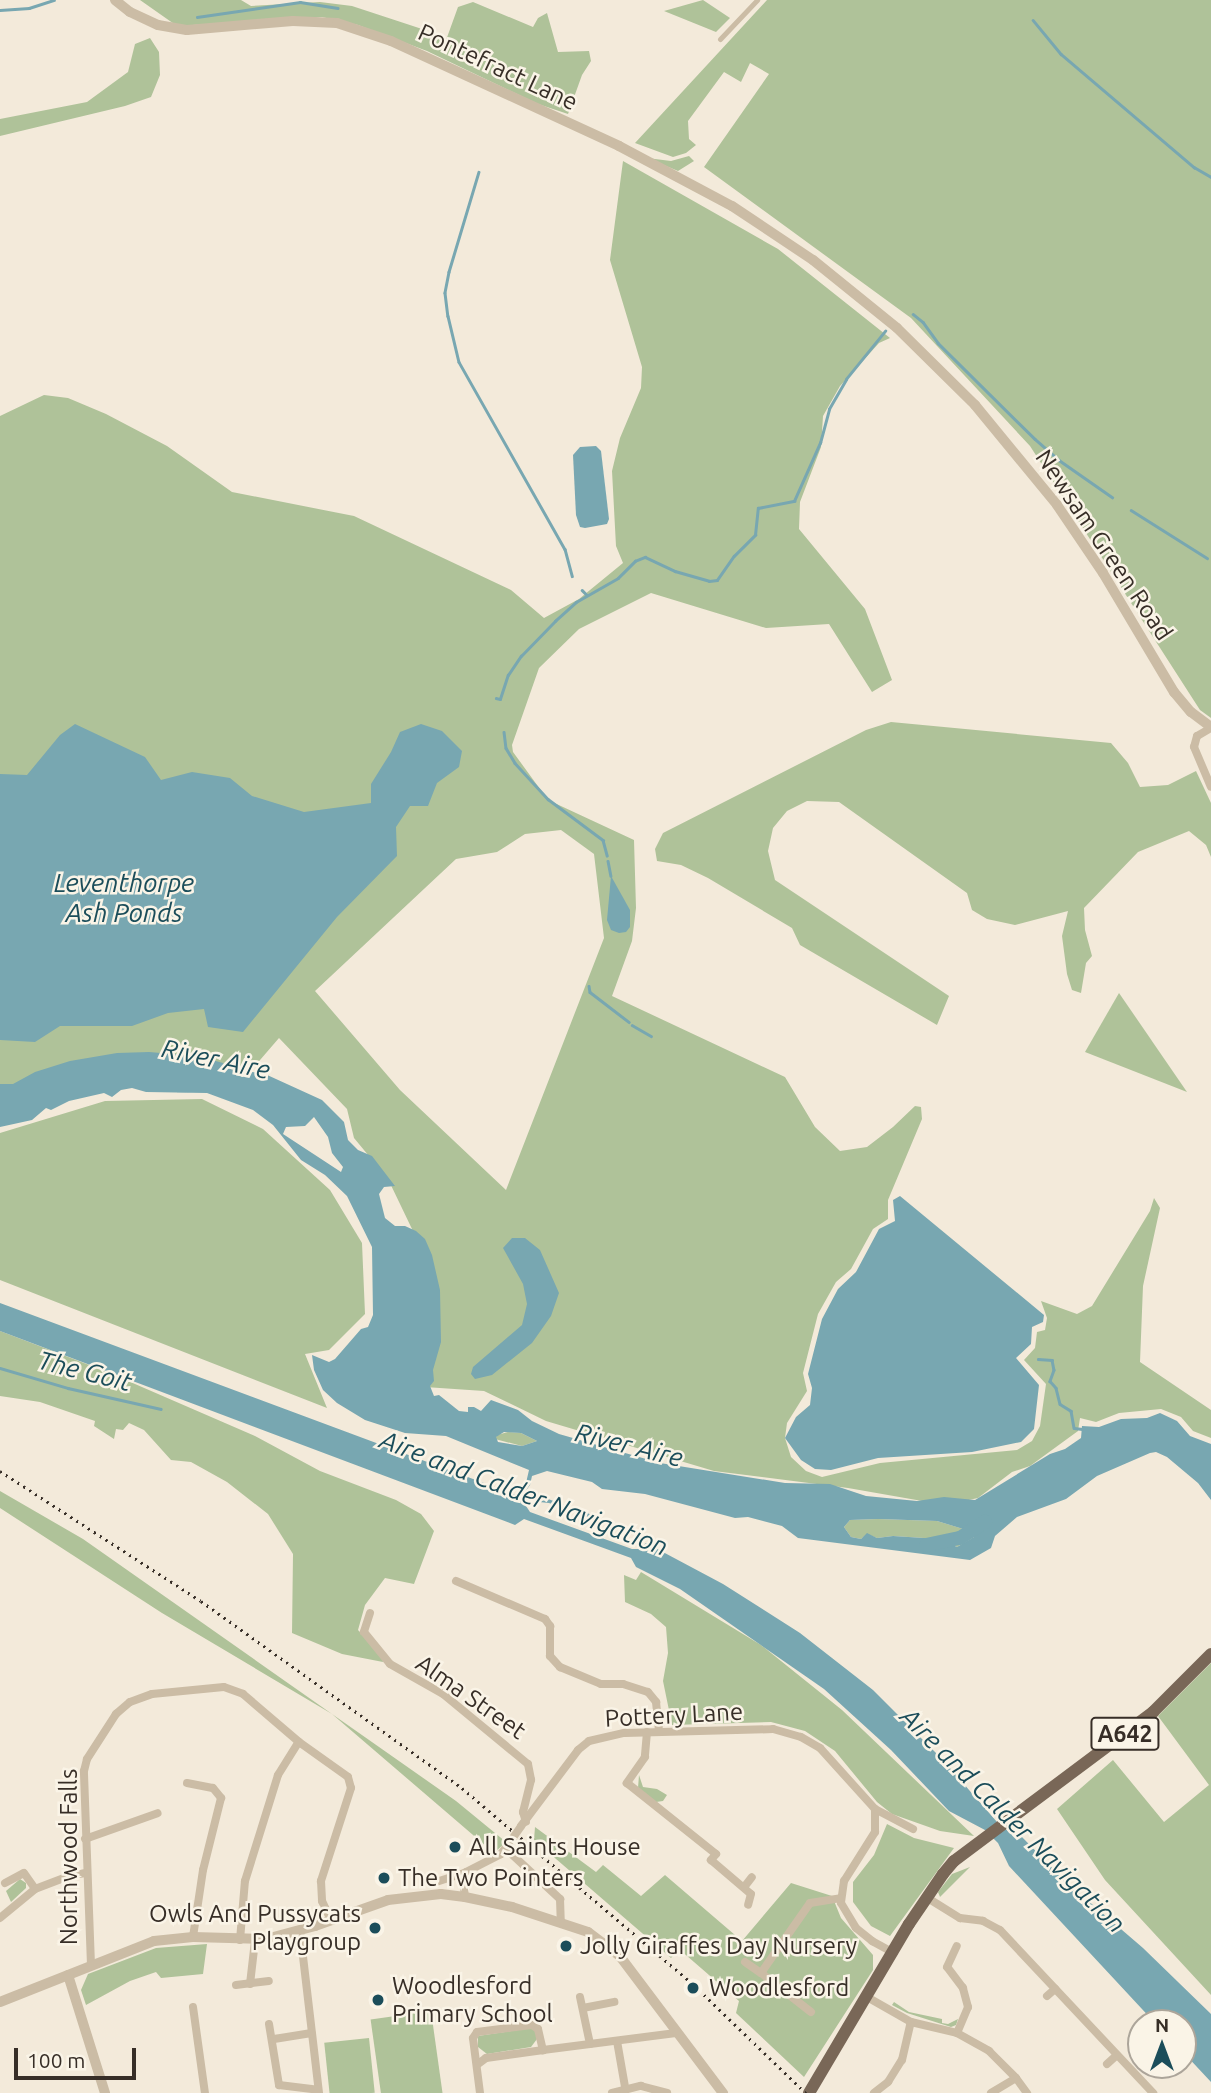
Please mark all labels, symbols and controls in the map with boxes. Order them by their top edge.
street label: Pontefract Lane [414,17,582,117]
street label: Newsam Green Road [1029,444,1179,646]
water label: Leventhorpe Ash Ponds [54,867,194,928]
water label: River Aire [159,1032,273,1086]
water label: The Goit [35,1344,135,1398]
water label: River Aire [572,1417,686,1473]
water label: Aire and Calder Navigation [376,1424,672,1562]
street label: Alma Street [411,1649,531,1745]
street label: Pottery Lane [604,1697,744,1733]
water label: Aire and Calder Navigation [894,1701,1132,1939]
road number: A642 [1090,1714,1160,1754]
street label: Northwood Falls [55,1769,83,1945]
place label: All Saints House [469,1833,641,1861]
marker: All Saints House [447,1839,463,1855]
place label: The Two Pointers [398,1864,583,1892]
marker: The Two Pointers [376,1870,392,1886]
place label: Owls And Pussycats Playgroup [149,1900,361,1956]
marker: Owls And Pussycats Playgroup [367,1920,383,1936]
place label: Jolly Giraffes Day Nursery [580,1932,857,1960]
marker: Jolly Giraffes Day Nursery [558,1938,574,1954]
place label: Woodlesford Primary School [392,1972,553,2028]
place label: Woodlesford [709,1974,849,2002]
marker: Woodlesford [683,1978,703,1998]
marker: Woodlesford Primary School [370,1992,386,2008]
north arrow [1127,2009,1197,2079]
text: N [1155,2014,1169,2036]
scale bar [18,2034,140,2078]
text: 100 m [27,2048,85,2072]

